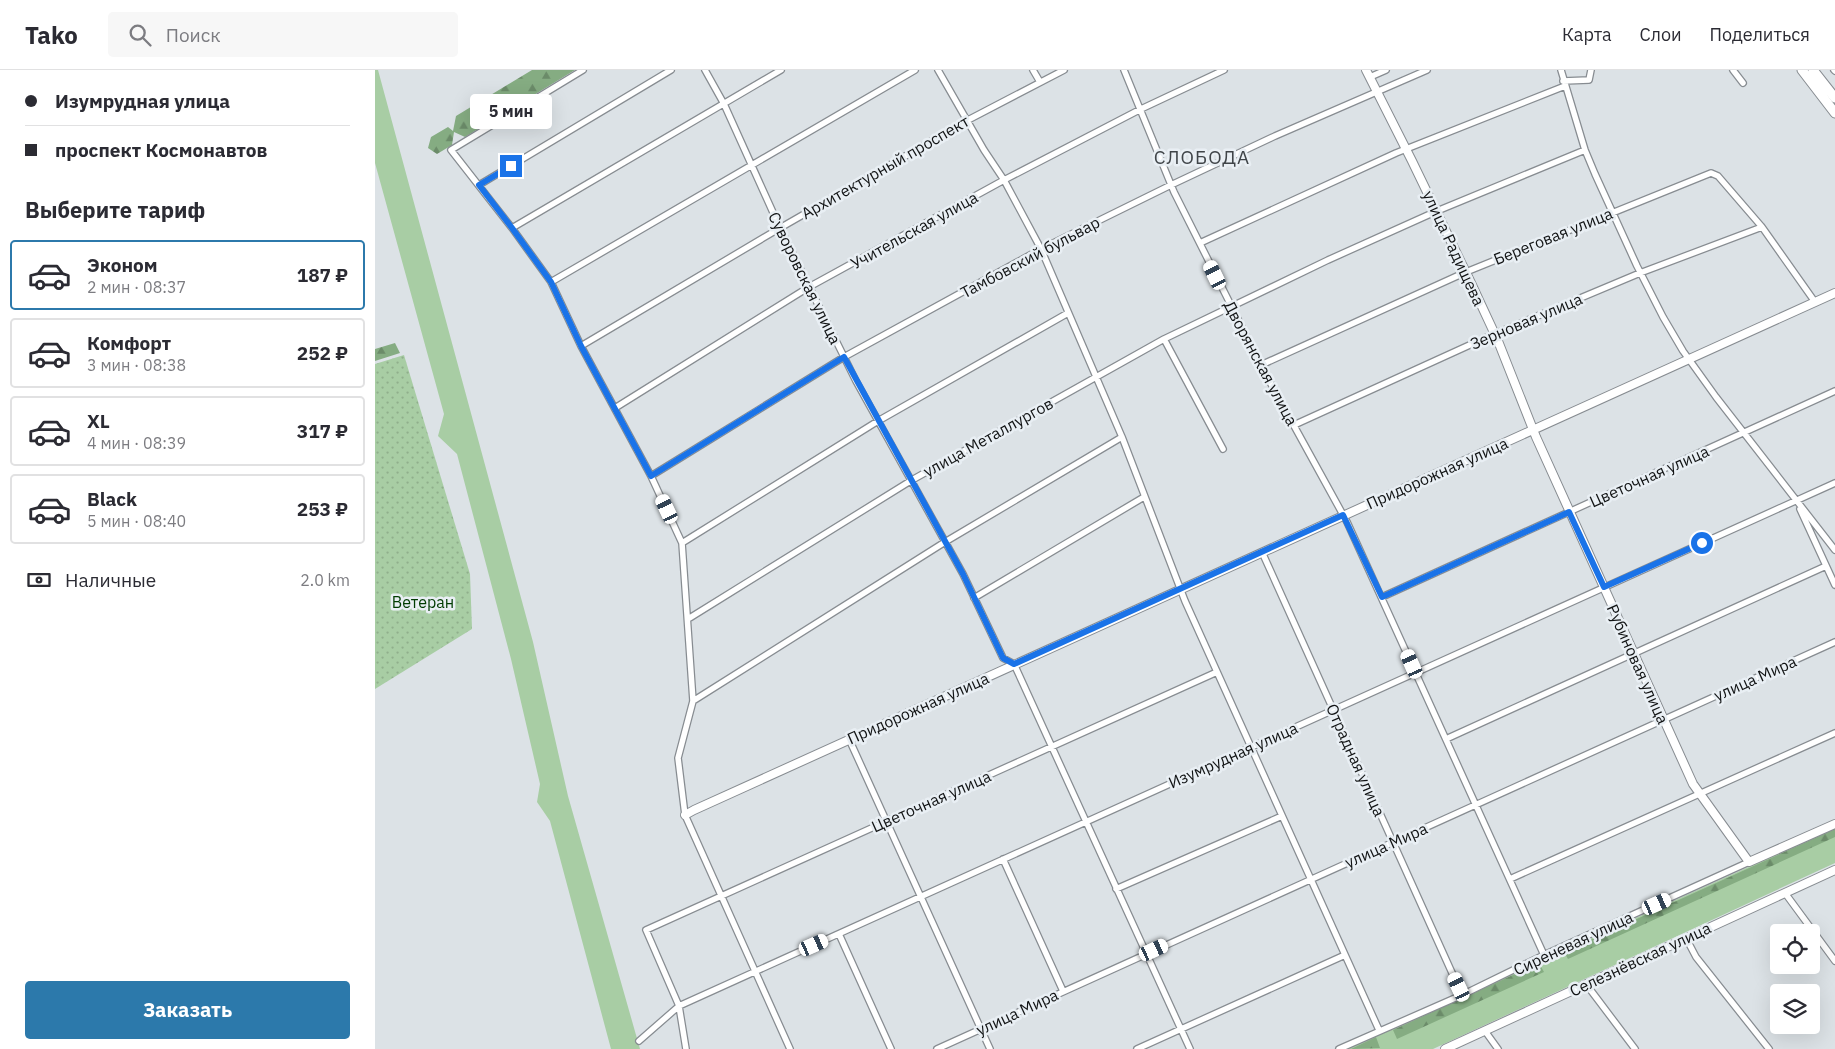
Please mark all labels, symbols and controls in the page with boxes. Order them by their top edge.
search box [108,12,458,57]
text: Tako [25,19,78,51]
icon: search [126,21,154,49]
text: Поиск [166,23,221,47]
text: Карта [1562,23,1612,46]
text: Слои [1640,23,1682,46]
text: Поделиться [1710,23,1810,46]
text: Изумрудная улица [55,89,230,113]
callout: 5 мин [470,93,552,128]
text: 5 мин [489,101,533,121]
street label: Архитектурный проспект [797,110,973,223]
text: проспект Космонавтов [55,138,267,162]
district label: СЛОБОДА [1154,145,1250,169]
route end [500,155,522,177]
street label: Учительская улица [847,187,981,273]
street label: улица Радищева [1419,187,1490,309]
text: Выберите тариф [25,195,205,224]
street label: Береговая улица [1491,203,1616,269]
street label: Суворовская улица [764,209,846,348]
street label: Тамбовский бульвар [957,212,1103,302]
icon: car [27,253,72,298]
text: Эконом [87,253,158,277]
car [1201,258,1228,292]
text: 187 ₽ [297,263,348,287]
text: 2 мин · 08:37 [87,277,186,297]
street label: Зерновая улица [1467,288,1586,354]
street label: Дворянская улица [1220,297,1303,429]
icon: car [27,331,72,376]
text: Комфорт [87,331,171,355]
text: 252 ₽ [297,341,348,365]
text: 3 мин · 08:38 [87,355,186,375]
street label: улица Металлургов [919,393,1057,481]
icon: car [27,409,72,454]
text: XL [87,409,110,433]
text: 317 ₽ [297,419,348,443]
text: 4 мин · 08:39 [87,433,186,453]
street label: Придорожная улица [1363,433,1511,513]
street label: Цветочная улица [1586,441,1712,511]
icon: car [27,487,72,532]
text: Black [87,487,137,511]
car [653,492,680,526]
text: 253 ₽ [297,497,348,521]
text: 5 мин · 08:40 [87,511,186,531]
route start [1691,532,1713,554]
icon: cash [25,566,53,594]
text: Наличные [65,568,156,592]
text: 2.0 km [300,570,350,590]
park label: Ветеран [392,592,454,612]
street label: Рубиновая улица [1603,601,1674,727]
car [1399,647,1424,681]
street label: улица Мира [1711,651,1800,705]
street label: Придорожная улица [844,668,992,748]
street label: Отрадная улица [1322,701,1390,820]
street label: Изумрудная улица [1165,717,1301,792]
street label: Цветочная улица [868,766,994,836]
street label: улица Мира [1342,818,1431,872]
car [1640,891,1673,917]
street label: Сиреневая улица [1510,906,1636,979]
street label: Селезнёвская улица [1566,917,1714,1001]
map controls [1770,924,1820,1034]
button: locate [1770,924,1820,974]
car [797,932,830,958]
car [1137,937,1170,963]
car [1445,970,1472,1004]
button: Заказать [25,981,350,1039]
street label: улица Мира [973,984,1062,1040]
button: layers [1770,984,1820,1034]

